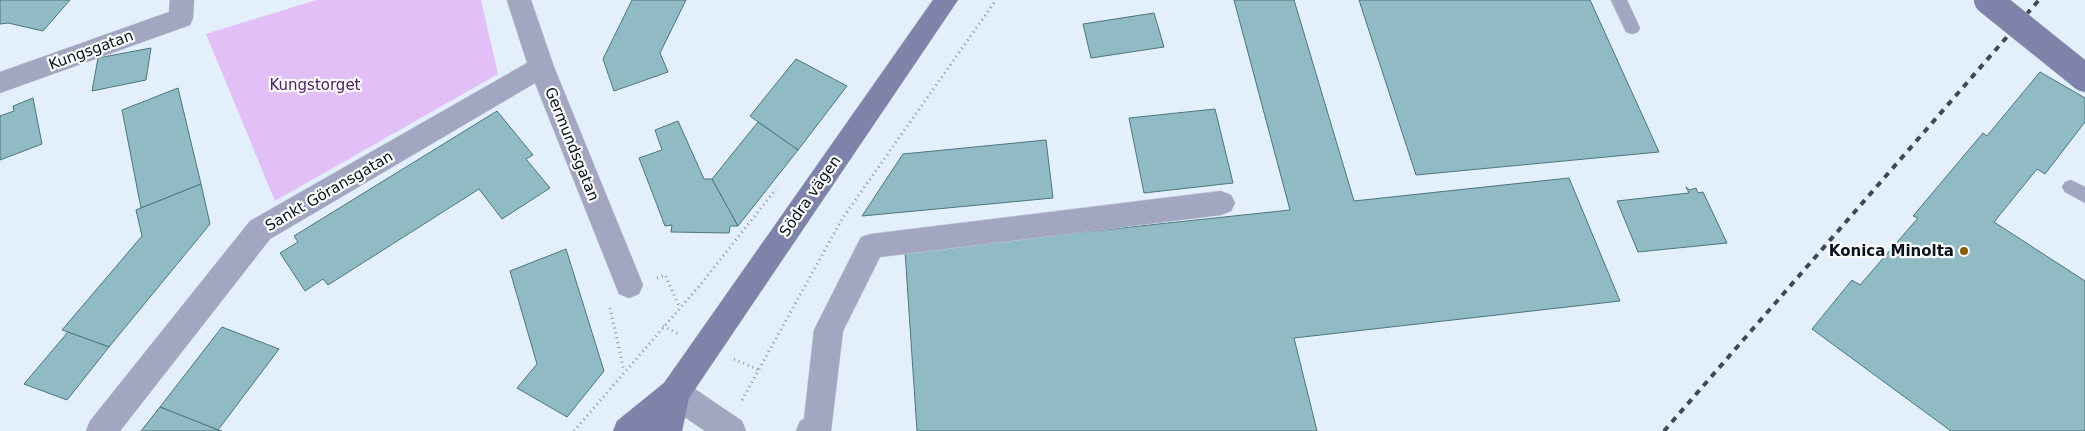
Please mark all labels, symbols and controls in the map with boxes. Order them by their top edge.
street label: Kungsgatan [46,26,136,74]
park label: Kungstorget [269,76,361,94]
street label: Germundsgatan [541,85,603,203]
street label: Sankt Göransgatan [262,147,396,235]
street label: Södra vägen [775,152,845,240]
place label: Konica Minolta [1829,242,1954,260]
marker: Konica Minolta [1958,245,1970,257]

